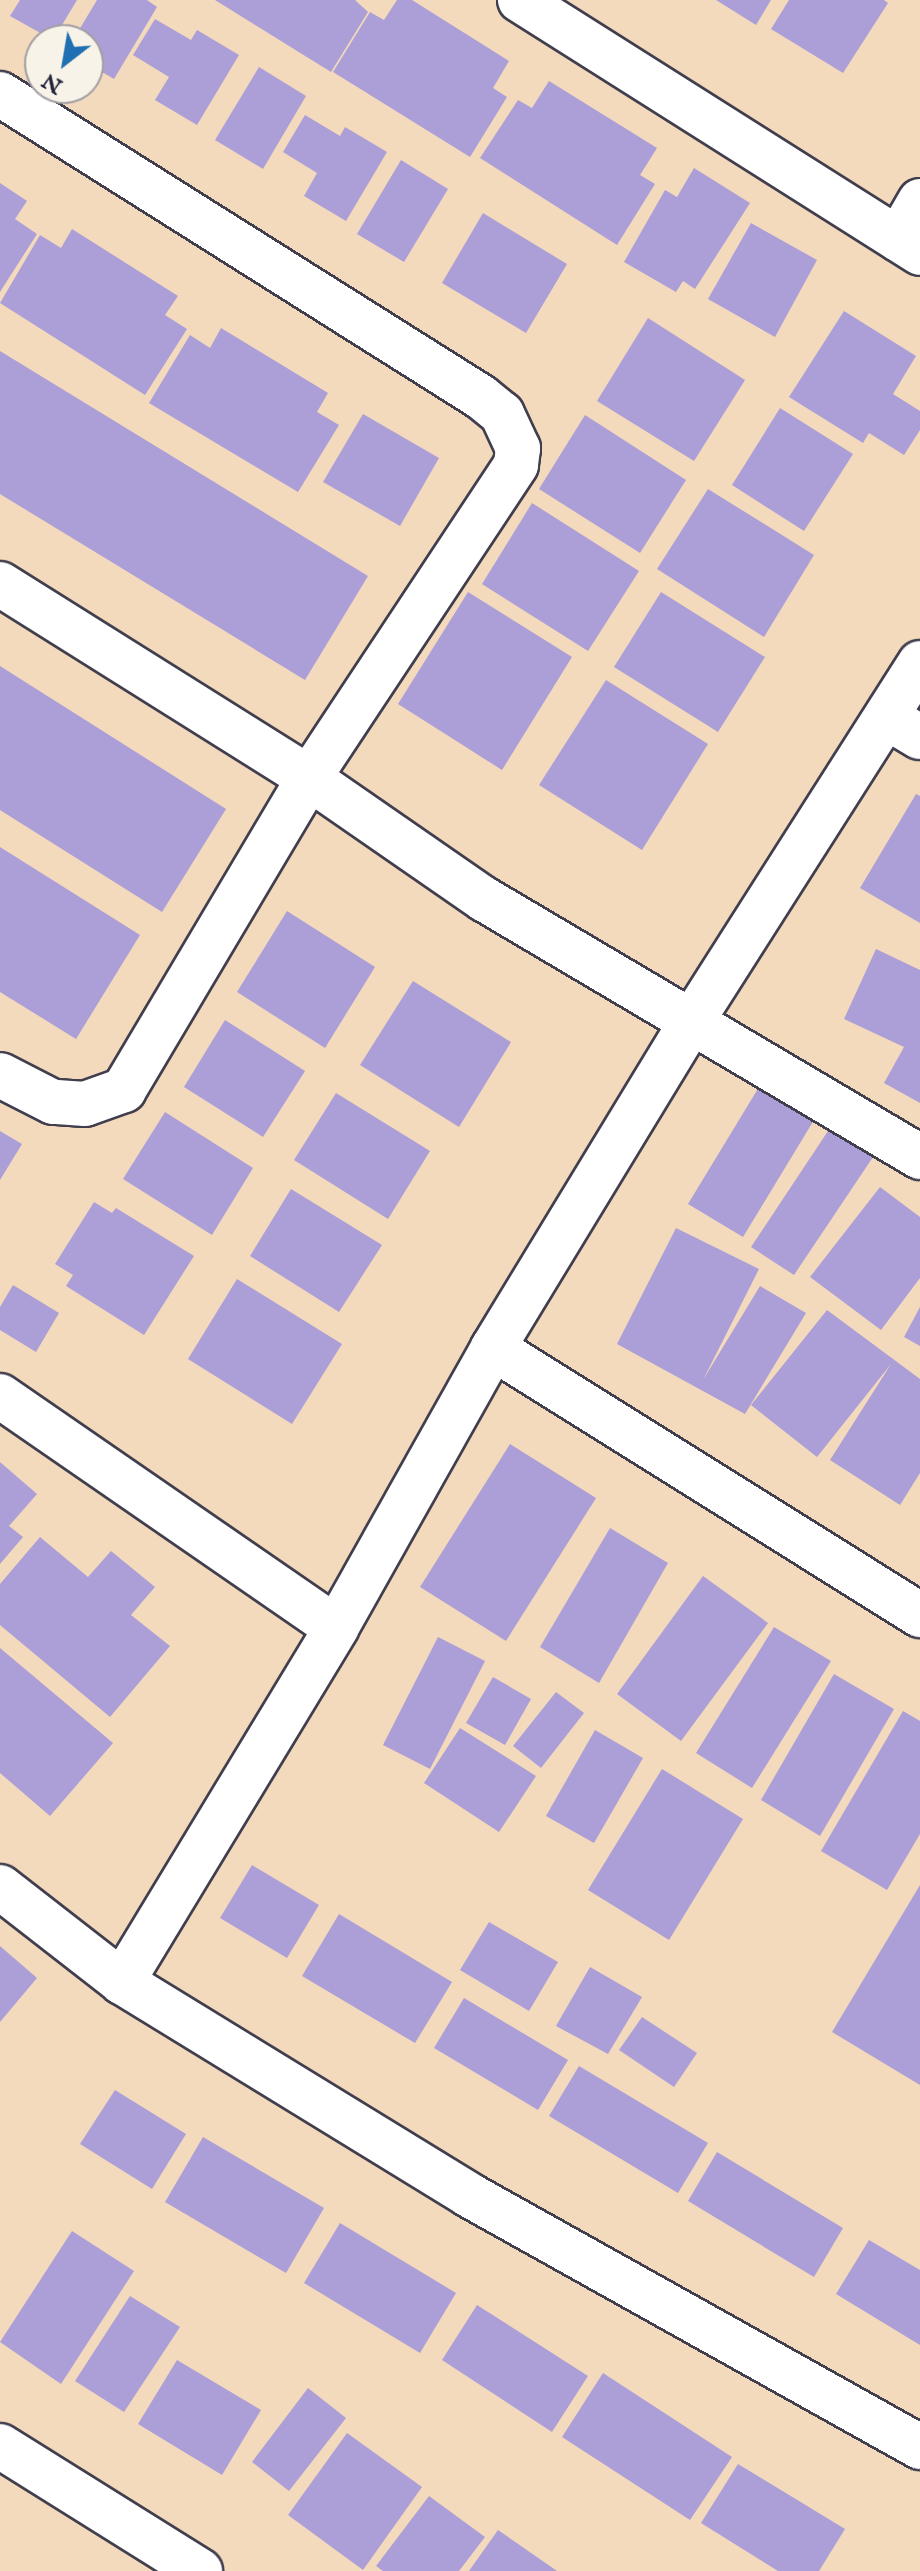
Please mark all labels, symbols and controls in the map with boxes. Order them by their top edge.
north arrow [24,24,104,104]
text: N [37,66,68,100]

